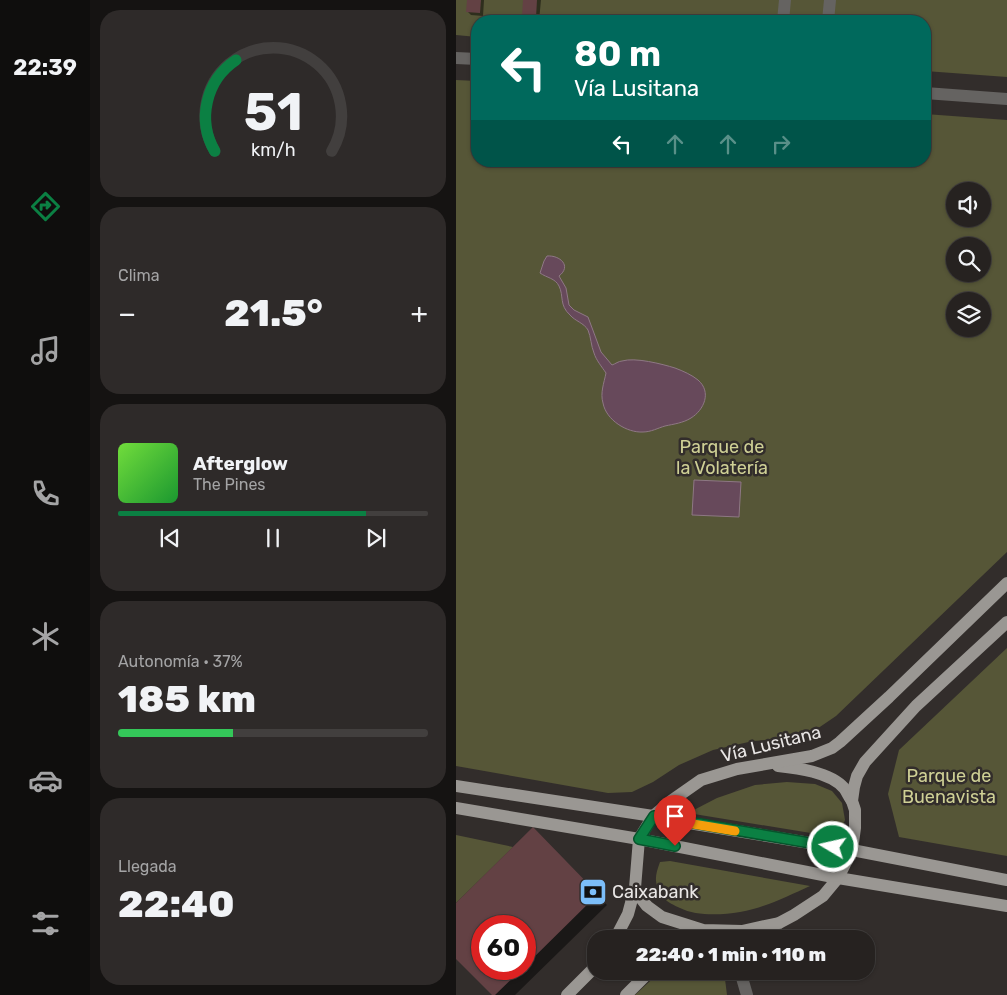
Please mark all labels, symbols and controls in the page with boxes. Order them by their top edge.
text: 80 m [574,33,661,75]
icon: left [491,35,556,100]
text: 22:39 [13,54,77,81]
text: Vía Lusitana [574,75,699,102]
text: 51 [243,81,303,143]
icon: left [608,130,636,158]
icon: ahead [661,130,689,158]
icon: ahead [714,130,742,158]
icon: right [767,130,795,158]
text: km/h [251,139,295,160]
map controls [946,182,991,337]
button: sound [946,182,991,227]
icon: directions [28,189,63,224]
button: search [946,237,991,282]
text: Clima [118,266,159,285]
text: 21.5° [224,290,323,336]
button: layers [946,292,991,337]
text: − [118,297,136,330]
text: + [411,297,428,330]
icon: music [28,333,63,368]
park label: Parque de la Volatería [676,436,768,479]
text: Afterglow [193,452,288,475]
text: The Pines [193,475,266,494]
icon: phone [28,476,63,511]
icon: previous [156,524,184,552]
icon: pause [259,524,287,552]
icon: next [362,524,390,552]
icon: climate [28,619,63,654]
text: Autonomía · 37% [118,652,243,671]
text: 185 km [118,676,256,722]
street label: Vía Lusitana [719,721,823,767]
icon: car [28,763,63,798]
park label: Parque de Buenavista [902,765,996,808]
pin [654,795,696,846]
icon: arrive [661,802,689,830]
position arrow [806,820,858,872]
text: Llegada [118,857,177,876]
bank icon: Caixabank [578,877,608,907]
text: 22:40 [118,881,235,927]
place label: Caixabank [612,881,699,903]
icon: filters [28,906,63,941]
speed limit sign: 60 [471,915,536,980]
text: 22:40 · 1 min · 110 m [636,943,826,966]

